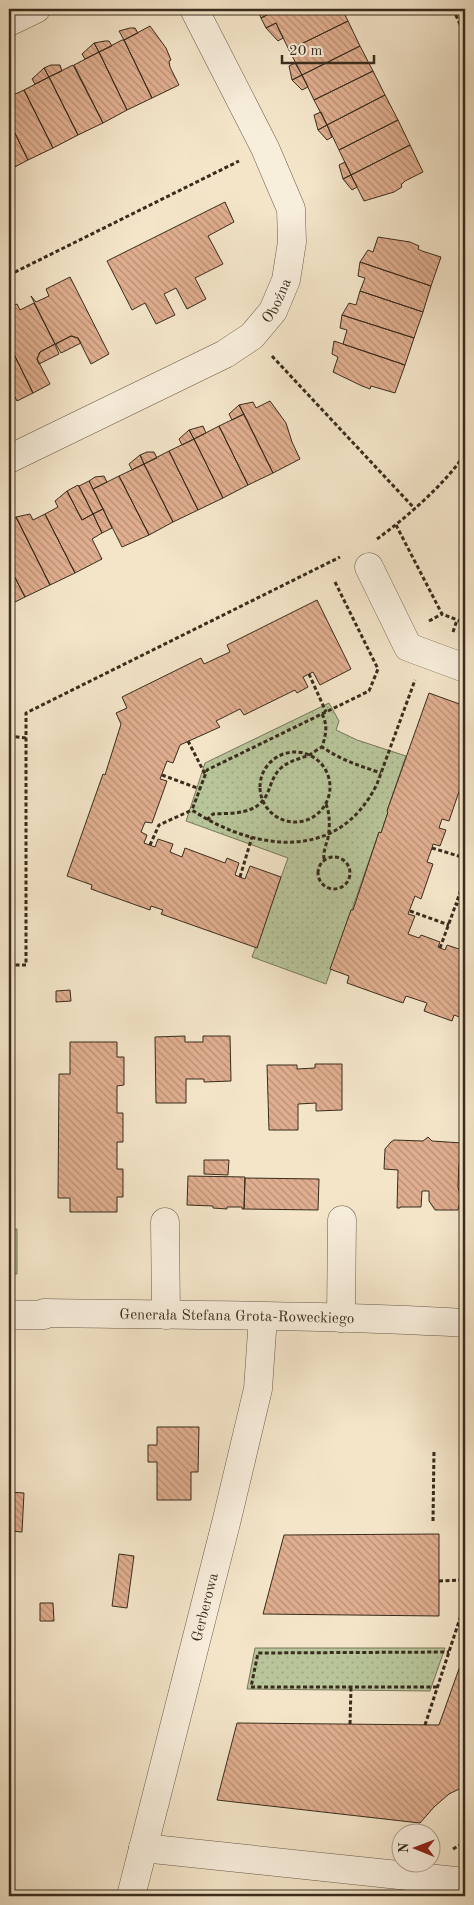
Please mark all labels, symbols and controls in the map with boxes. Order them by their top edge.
scale bar [282,32,374,64]
text: 20 m [289,44,323,59]
street label: Oboźna [260,276,295,327]
street label: Generała Stefana Grota-Roweckiego [119,1308,355,1327]
street label: Gerberowa [190,1571,222,1644]
north arrow [392,1822,442,1872]
text: N [397,1842,411,1853]

